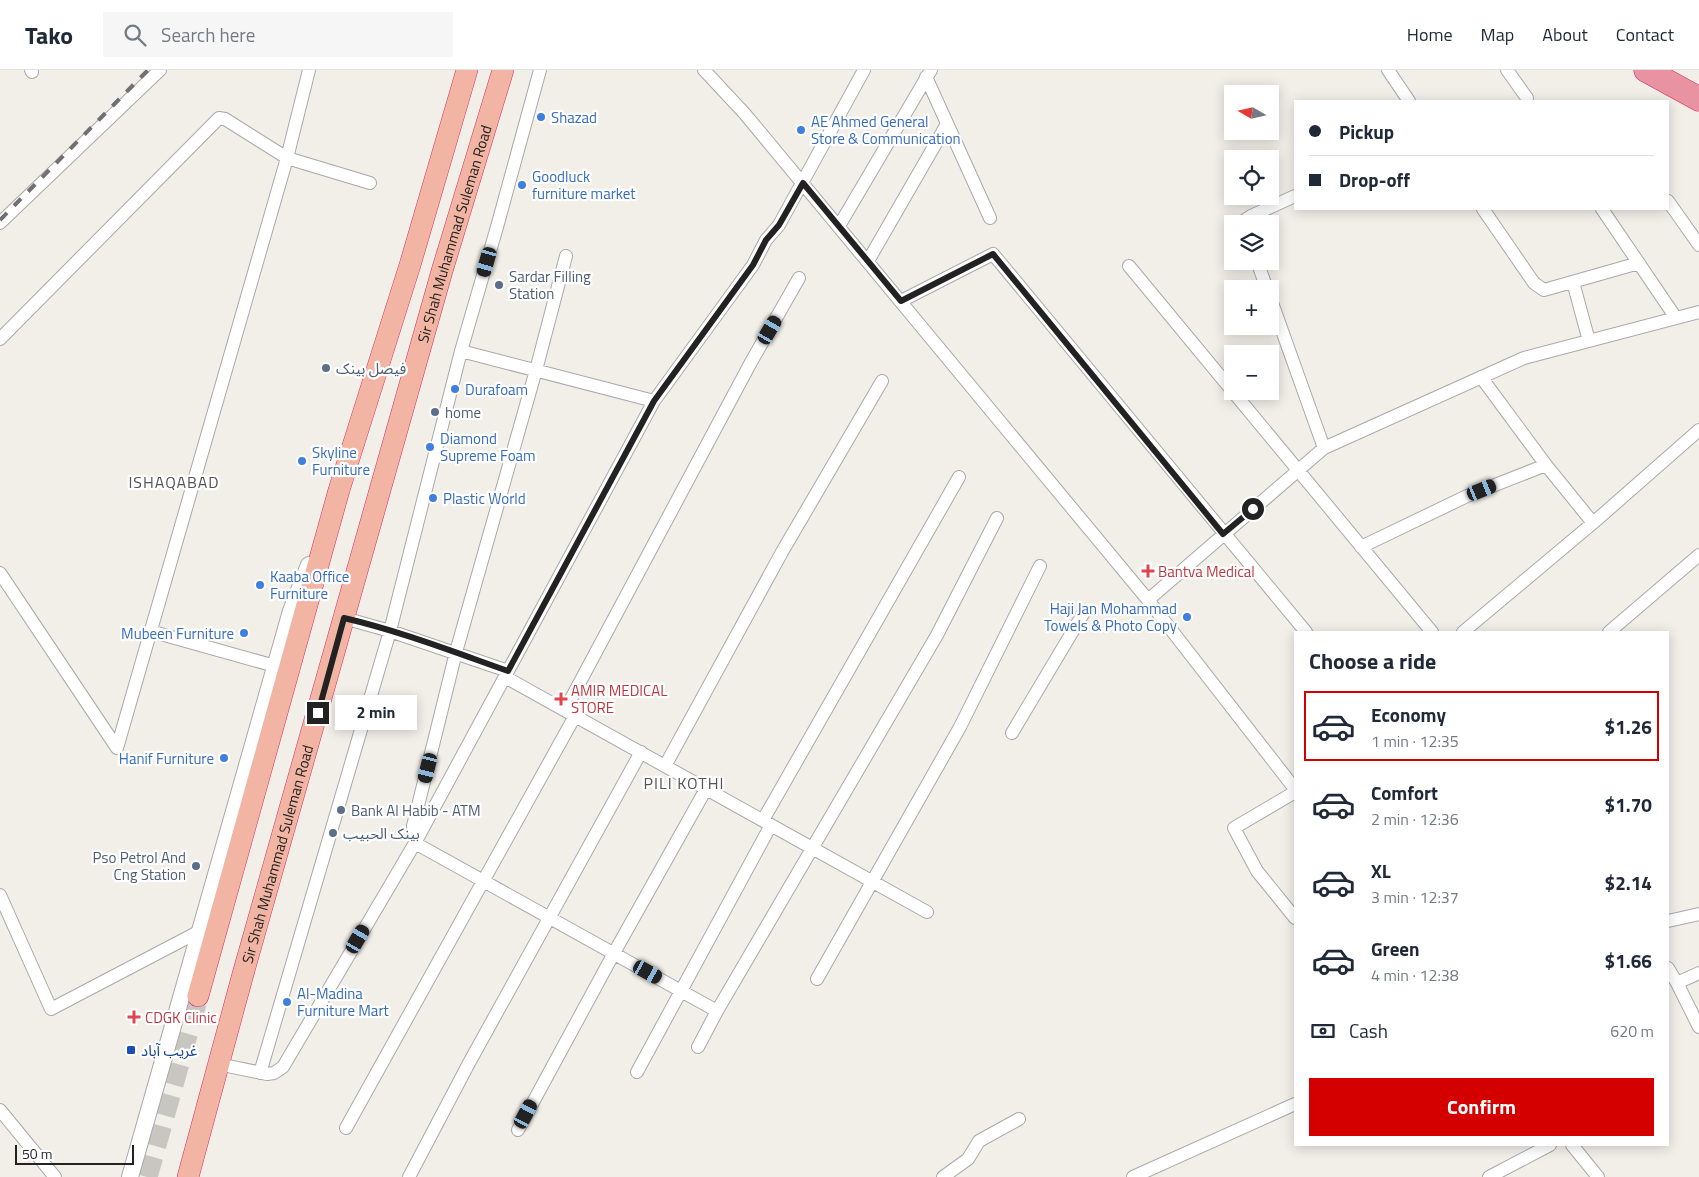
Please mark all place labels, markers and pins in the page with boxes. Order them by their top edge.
place label: Shazad [551,106,597,129]
place label: AE Ahmed General Store & Communication [811,110,961,150]
marker: Shazad [535,111,547,123]
marker: AE Ahmed General Store & Communication [795,124,807,136]
place label: Goodluck furniture market [532,165,636,205]
marker: Goodluck furniture market [516,179,528,191]
place label: Sardar Filling Station [509,265,591,305]
marker: Sardar Filling Station [493,279,505,291]
place label: فیصل بینک [336,357,406,380]
marker: فیصل بینک [320,362,332,374]
place label: Durafoam [465,378,528,401]
marker: Durafoam [449,383,461,395]
place label: home [445,401,481,424]
marker: home [429,406,441,418]
place label: Diamond Supreme Foam [440,427,536,467]
place label: Skyline Furniture [312,441,370,481]
marker: Diamond Supreme Foam [424,441,436,453]
marker: Skyline Furniture [296,455,308,467]
place label: Plastic World [443,487,526,510]
marker: Plastic World [427,492,439,504]
place label: Bantva Medical [1158,560,1255,583]
place label: Kaaba Office Furniture [270,565,349,605]
marker: Bantva Medical [1142,565,1154,577]
marker: Kaaba Office Furniture [254,579,266,591]
place label: Haji Jan Mohammad Towels & Photo Copy [1044,597,1177,637]
marker: Haji Jan Mohammad Towels & Photo Copy [1181,611,1193,623]
place label: Mubeen Furniture [121,622,234,645]
marker: Mubeen Furniture [238,627,250,639]
place label: AMIR MEDICAL STORE [571,679,667,719]
marker: AMIR MEDICAL STORE [555,693,567,705]
place label: Hanif Furniture [119,747,214,770]
marker: Hanif Furniture [218,752,230,764]
place label: Bank Al Habib - ATM [351,799,481,822]
marker: Bank Al Habib - ATM [335,804,347,816]
place label: بينک الحبيب [343,822,420,845]
marker: بينک الحبيب [327,827,339,839]
place label: Pso Petrol And Cng Station [93,846,186,886]
marker: Pso Petrol And Cng Station [190,860,202,872]
place label: Al-Madina Furniture Mart [297,982,390,1022]
marker: Al-Madina Furniture Mart [281,996,293,1008]
place label: CDGK Clinic [145,1006,217,1029]
marker: CDGK Clinic [127,1010,141,1024]
place label: غریب آباد [141,1039,198,1062]
marker: غریب آباد [125,1044,137,1056]

